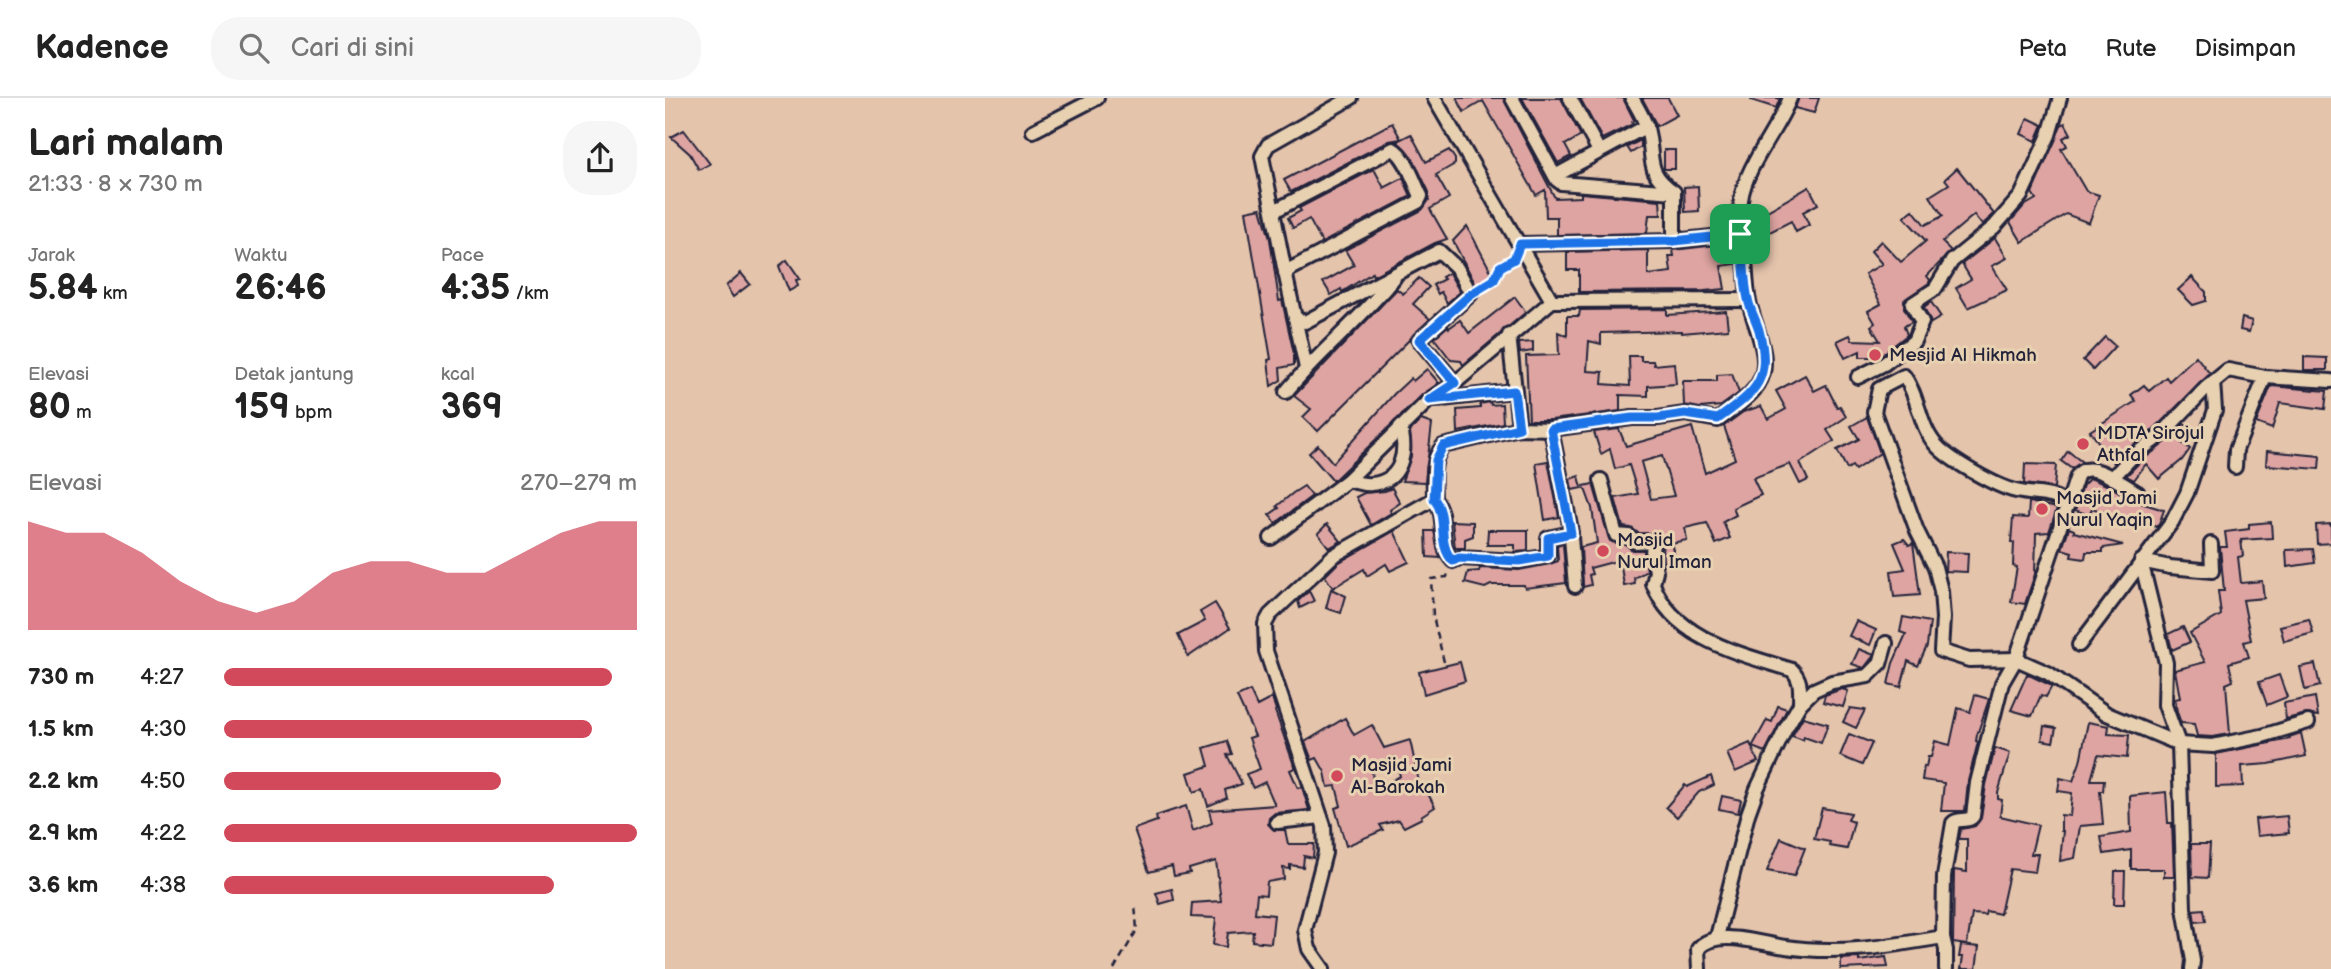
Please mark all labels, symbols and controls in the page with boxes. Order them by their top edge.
search box [211,17,701,80]
text: Kadence [35,28,169,68]
icon: search [235,29,273,67]
text: Cari di sini [291,33,414,64]
text: Peta [2019,34,2067,63]
text: Rute [2105,34,2157,63]
text: Disimpan [2195,34,2296,63]
text: Lari malam [28,121,224,166]
button: share [563,121,637,195]
text: 21:33 · 8 × 730 m [28,170,203,198]
pin [1710,204,1770,264]
icon: arrive [1721,215,1759,253]
text: Jarak [28,244,75,267]
text: Waktu [234,244,288,267]
text: Pace [441,244,484,267]
text: 5.84 [28,267,98,310]
text: 26:46 [234,267,327,310]
text: 4:35 [441,267,510,310]
text: km [98,282,128,305]
text: /km [510,282,549,305]
place label: Mesjid Al Hikmah [1889,344,2037,367]
marker: Mesjid Al Hikmah [1867,347,1883,363]
text: Elevasi [28,363,89,386]
text: Detak jantung [234,363,354,386]
text: kcal [441,363,475,386]
text: 80 [28,386,71,429]
text: 159 [234,386,290,429]
text: 369 [441,386,503,429]
text: m [71,401,92,424]
text: bpm [290,401,332,424]
place label: MDTA Sirojul Athfal [2097,422,2204,467]
marker: MDTA Sirojul Athfal [2075,436,2091,452]
text: Elevasi [28,469,102,497]
text: 270–279 m [520,469,637,497]
place label: Masjid Jami Nurul Yaqin [2056,487,2157,532]
marker: Masjid Jami Nurul Yaqin [2034,501,2050,517]
place label: Masjid Nurul Iman [1617,529,1712,574]
marker: Masjid Nurul Iman [1595,543,1611,559]
text: 730 m [28,663,94,691]
text: 4:27 [140,663,184,691]
text: 1.5 km [28,715,94,743]
text: 4:30 [140,715,186,743]
place label: Masjid Jami Al-Barokah [1351,754,1452,799]
text: 2.2 km [28,767,99,795]
text: 4:50 [140,767,185,795]
marker: Masjid Jami Al-Barokah [1329,768,1345,784]
text: 2.9 km [28,819,98,847]
text: 4:22 [140,819,186,847]
text: 3.6 km [28,871,98,899]
text: 4:38 [140,871,186,899]

